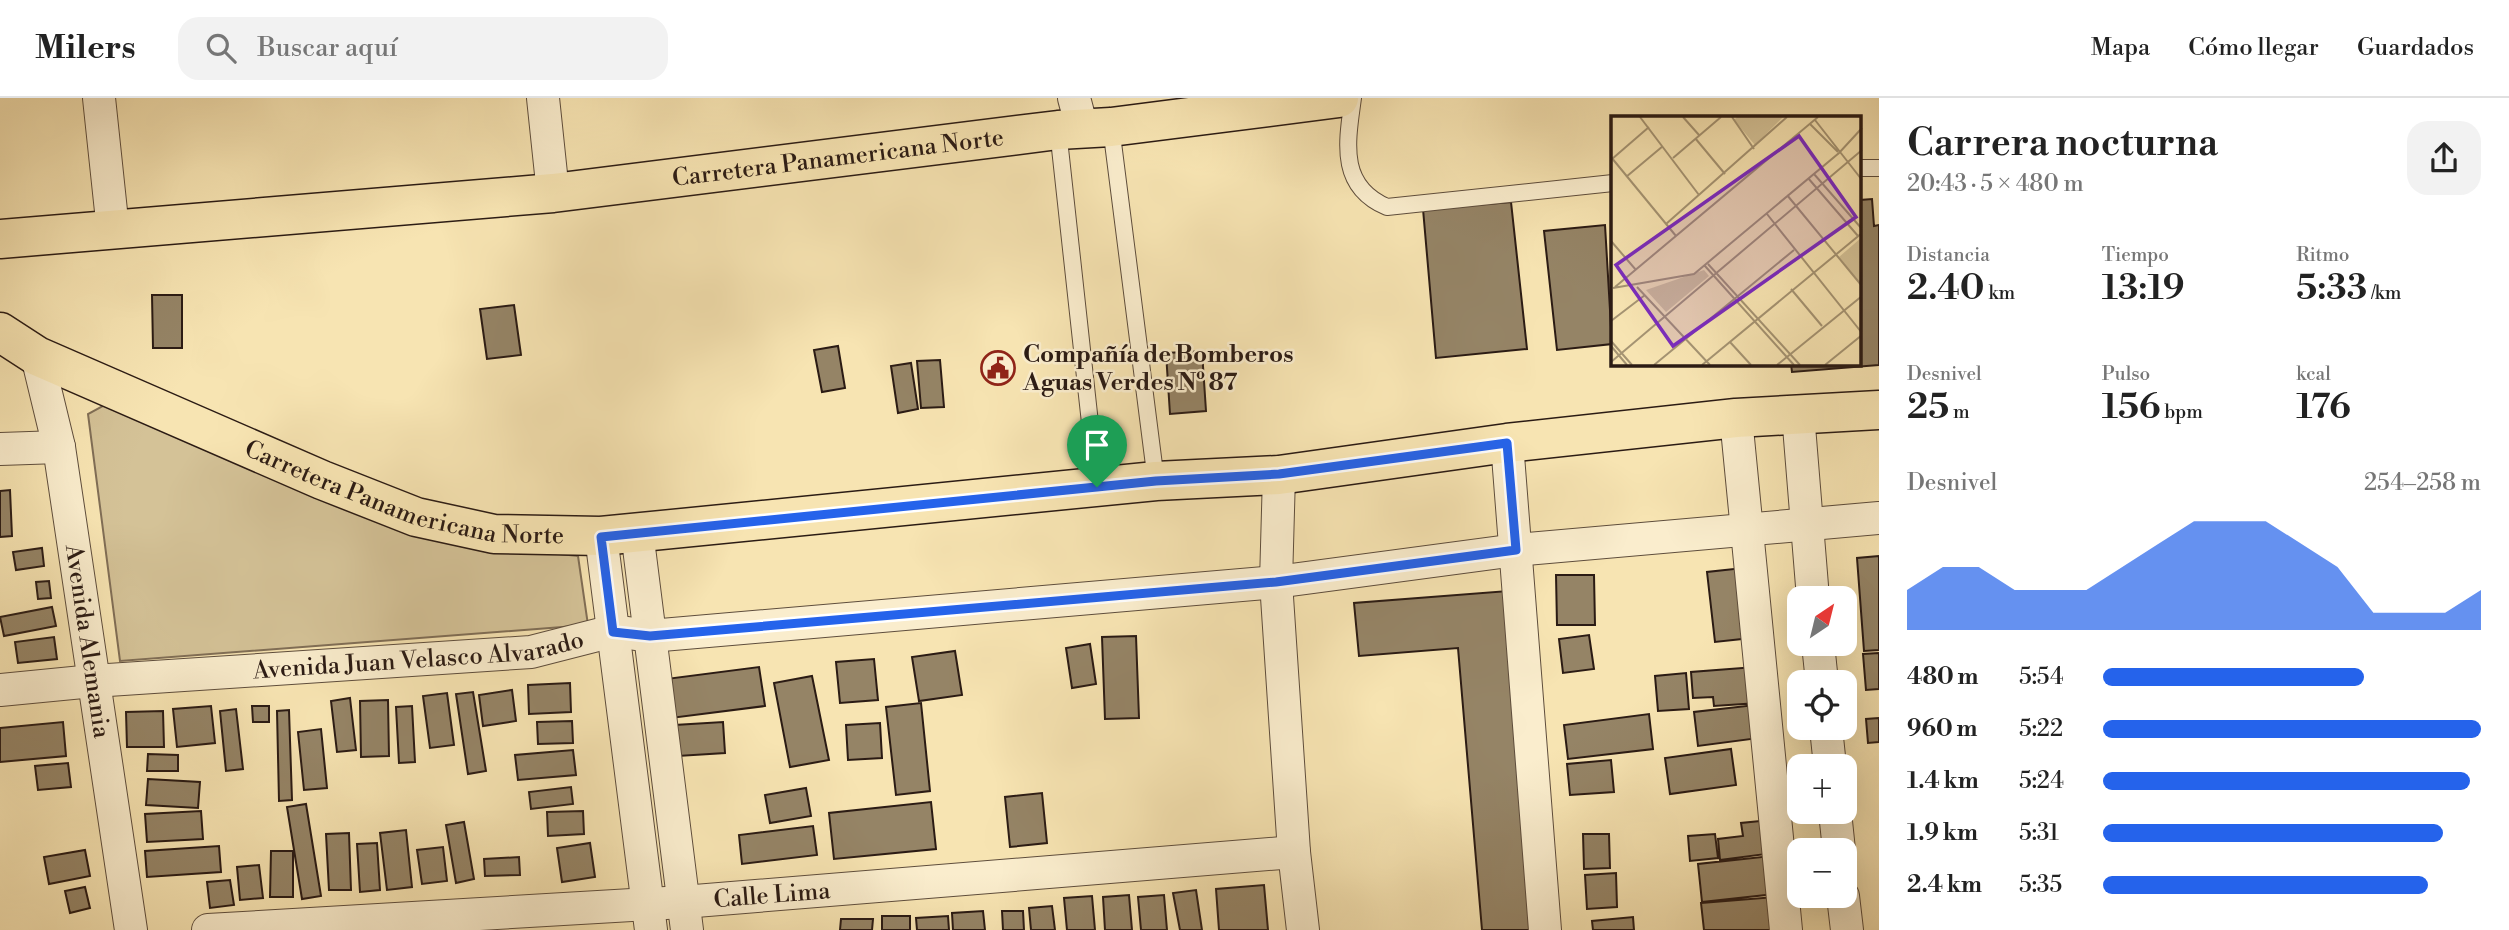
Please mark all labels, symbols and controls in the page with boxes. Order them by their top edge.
search box [178,17,668,80]
text: Milers [35,28,136,69]
icon: search [202,29,240,67]
text: Buscar aquí [258,32,398,64]
text: Mapa [2091,33,2150,63]
text: Cómo llegar [2188,33,2319,63]
text: Guardados [2357,33,2474,63]
inset map [1611,116,1862,366]
text: Carrera nocturna [1907,120,2218,167]
button: share [2407,121,2481,195]
street label: Carretera Panamericana Norte [671,123,1005,194]
text: 20:43 · 5 × 480 m [1907,170,2084,198]
text: Distancia [1907,243,1990,267]
text: Tiempo [2102,243,2169,267]
text: Ritmo [2296,243,2350,267]
text: 2.40 [1907,267,1985,310]
text: 13:19 [2102,267,2185,310]
text: 5:33 [2296,267,2367,310]
text: km [1985,281,2015,305]
text: /km [2367,281,2401,305]
place label: Compañía de Bomberos Aguas Verdes Nº 87 [1022,340,1293,398]
public building icon: Compañía de Bomberos Aguas Verdes Nº 87 [979,349,1017,387]
text: Desnivel [1907,362,1982,386]
text: Pulso [2102,362,2150,386]
text: kcal [2296,362,2331,386]
text: 25 [1907,386,1949,429]
text: 156 [2102,386,2161,429]
text: 176 [2296,386,2351,429]
text: m [1949,400,1970,424]
text: bpm [2161,400,2203,424]
pin [1067,415,1127,487]
icon: arrive [1078,426,1116,464]
street label: Carretera Panamericana Norte [240,434,564,551]
text: Desnivel [1907,469,1997,497]
text: 254–258 m [2364,469,2481,497]
street label: Avenida Alemania [58,542,116,741]
north arrow [1787,586,1857,656]
map controls [1787,586,1857,908]
street label: Avenida Juan Velasco Alvarado [251,625,587,686]
text: 480 m [1907,663,1978,691]
text: 5:54 [2019,663,2064,691]
button: locate [1787,670,1857,740]
text: 960 m [1907,715,1977,743]
text: 5:22 [2019,715,2063,743]
button: + [1787,754,1857,824]
text: 1.4 km [1907,767,1979,795]
text: 5:24 [2019,767,2064,795]
text: 1.9 km [1907,819,1978,847]
text: 5:31 [2019,819,2059,847]
button: − [1787,838,1857,908]
text: 2.4 km [1907,871,1982,899]
text: 5:35 [2019,871,2062,899]
street label: Calle Lima [712,876,832,915]

